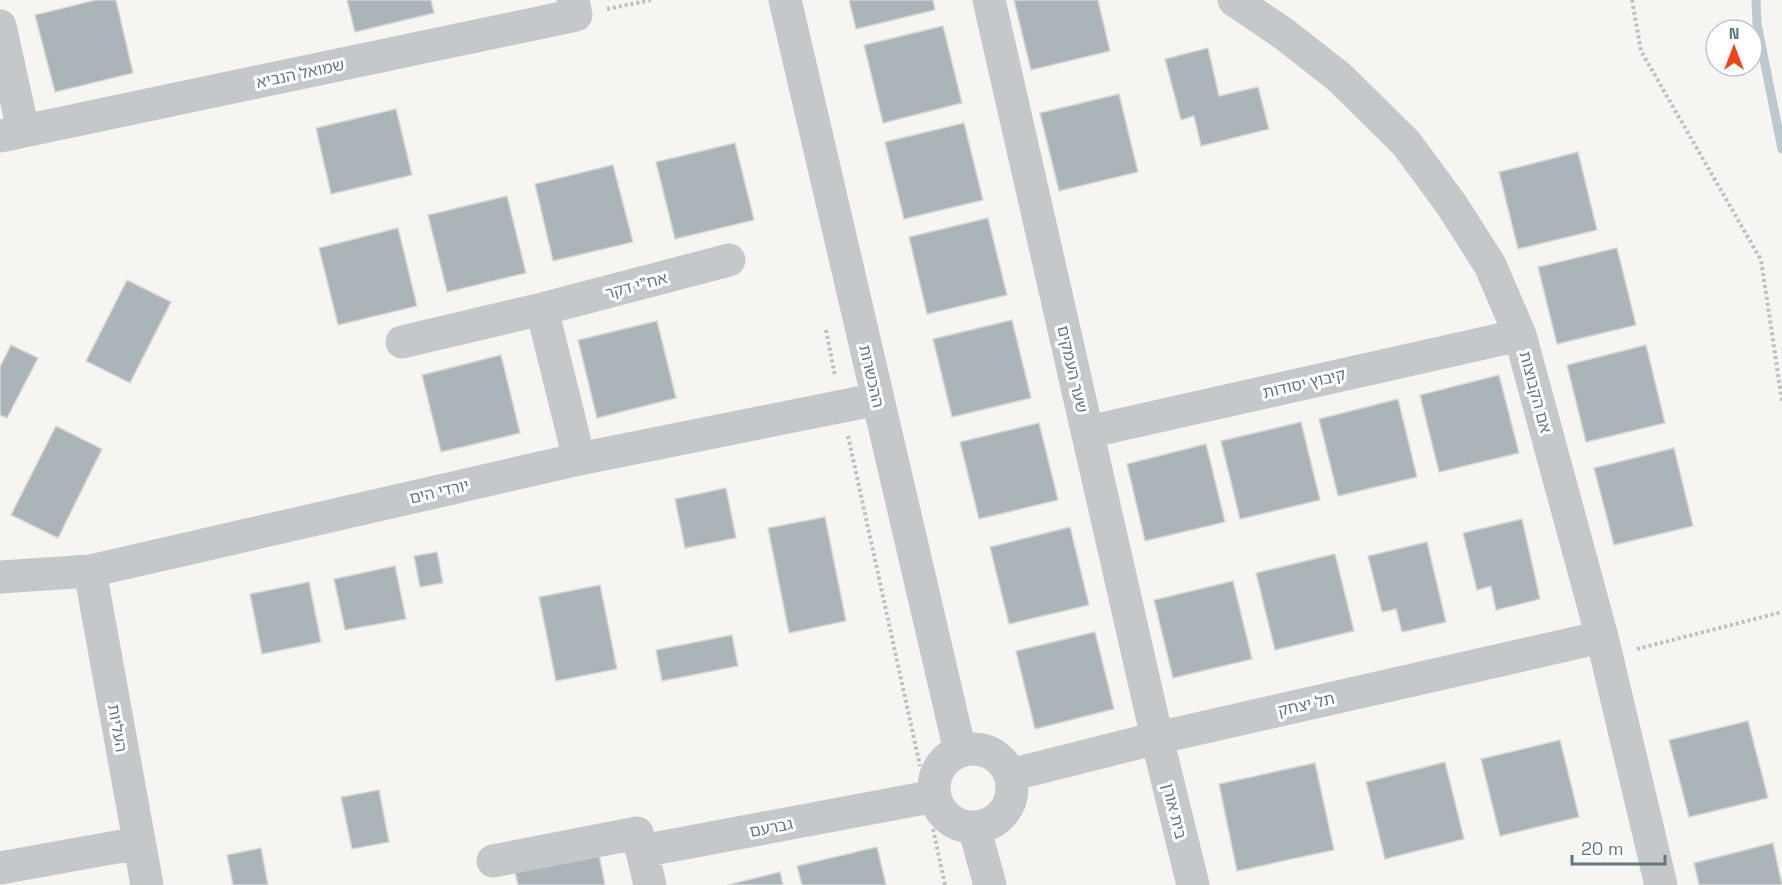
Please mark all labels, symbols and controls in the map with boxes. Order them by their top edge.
north arrow [1704,18,1764,78]
text: N [1729,23,1739,44]
street label: שמואל הנביא [254,54,346,93]
street label: אח"י דקר [603,267,669,304]
street label: שער העמקים [1052,323,1093,415]
street label: ההכשרות [854,343,889,410]
street label: אם הקבוצות [1515,349,1557,435]
street label: קיבוץ יסודות [1261,364,1348,403]
street label: יורדי הים [407,474,471,509]
street label: תל יצחק [1276,688,1337,721]
street label: העליות [103,702,132,754]
street label: בית אורן [1157,781,1192,841]
street label: גברעם [748,813,795,842]
scale bar [1572,828,1665,866]
text: 20 m [1581,837,1624,860]

